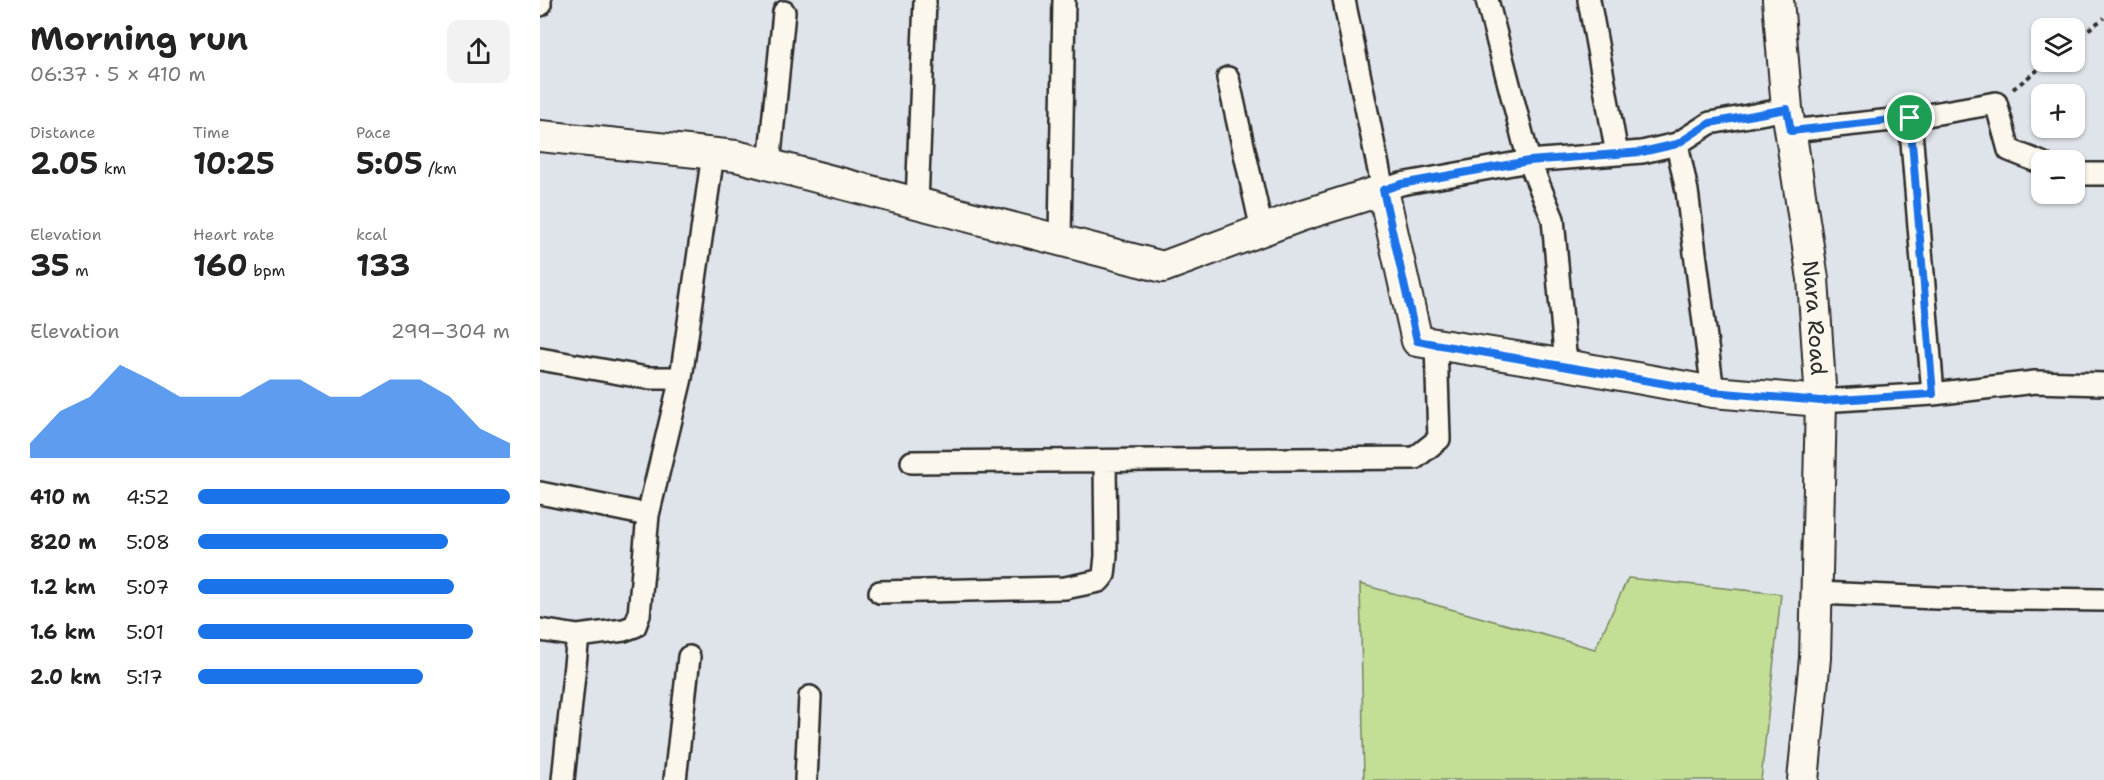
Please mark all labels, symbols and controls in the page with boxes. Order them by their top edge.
text: Morning run [30,16,248,61]
map controls [2031,18,2085,204]
button: layers [2031,18,2085,72]
button: share [447,20,510,83]
text: 06:37 · 5 × 410 m [30,61,206,87]
button: + [2031,84,2085,138]
pin [1884,92,1935,143]
icon: arrive [1893,101,1926,134]
text: Distance [30,122,96,143]
text: Time [193,122,230,143]
text: Pace [356,122,391,143]
text: 2.05 [30,143,98,184]
text: 10:25 [193,143,275,184]
text: 5:05 [356,143,423,184]
button: − [2031,150,2085,204]
text: km [98,158,126,179]
text: /km [423,158,457,179]
text: Elevation [30,224,102,245]
text: Heart rate [193,224,275,245]
text: kcal [356,224,387,245]
text: 35 [30,245,70,286]
text: 160 [193,245,248,286]
text: 133 [356,245,410,286]
street label: Nara Road [1796,258,1834,376]
text: m [70,260,89,281]
text: bpm [248,260,285,281]
text: Elevation [30,318,120,344]
text: 299–304 m [391,318,510,344]
text: 410 m [30,484,90,510]
text: 4:52 [126,484,169,510]
text: 820 m [30,529,96,555]
text: 5:08 [126,529,170,555]
text: 1.2 km [30,574,96,600]
text: 5:07 [126,574,169,600]
text: 1.6 km [30,619,96,645]
text: 5:01 [126,619,164,645]
text: 2.0 km [30,664,101,690]
text: 5:17 [126,664,163,690]

